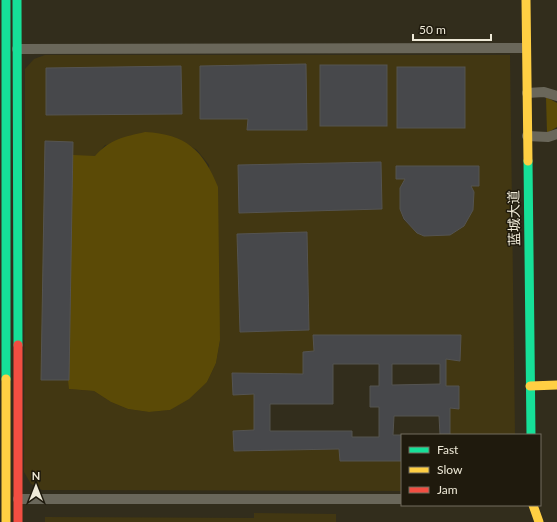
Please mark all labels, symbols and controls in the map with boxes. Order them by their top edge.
scale bar [413,16,491,42]
text: 50 m [419,22,446,37]
street label: 蓝城大道 [505,190,522,246]
legend [401,434,541,506]
text: Fast [437,442,459,457]
text: Slow [437,462,463,477]
north arrow [16,466,56,506]
text: N [32,469,40,482]
text: Jam [437,482,458,497]

